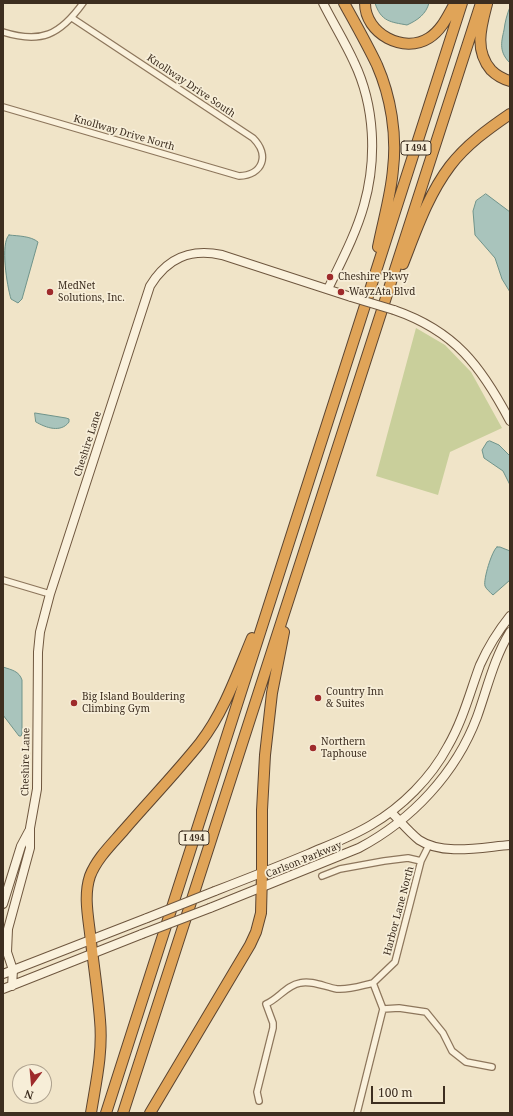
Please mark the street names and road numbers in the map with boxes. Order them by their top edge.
street label: Knollway Drive South [145,52,237,120]
street label: Knollway Drive North [72,113,176,153]
road number: I 494 [401,141,431,155]
street label: Cheshire Lane [72,410,104,478]
street label: Cheshire Lane [19,728,33,796]
road number: I 494 [179,831,209,845]
street label: Carlson Parkway [264,839,344,881]
street label: Harbor Lane North [381,865,417,957]

